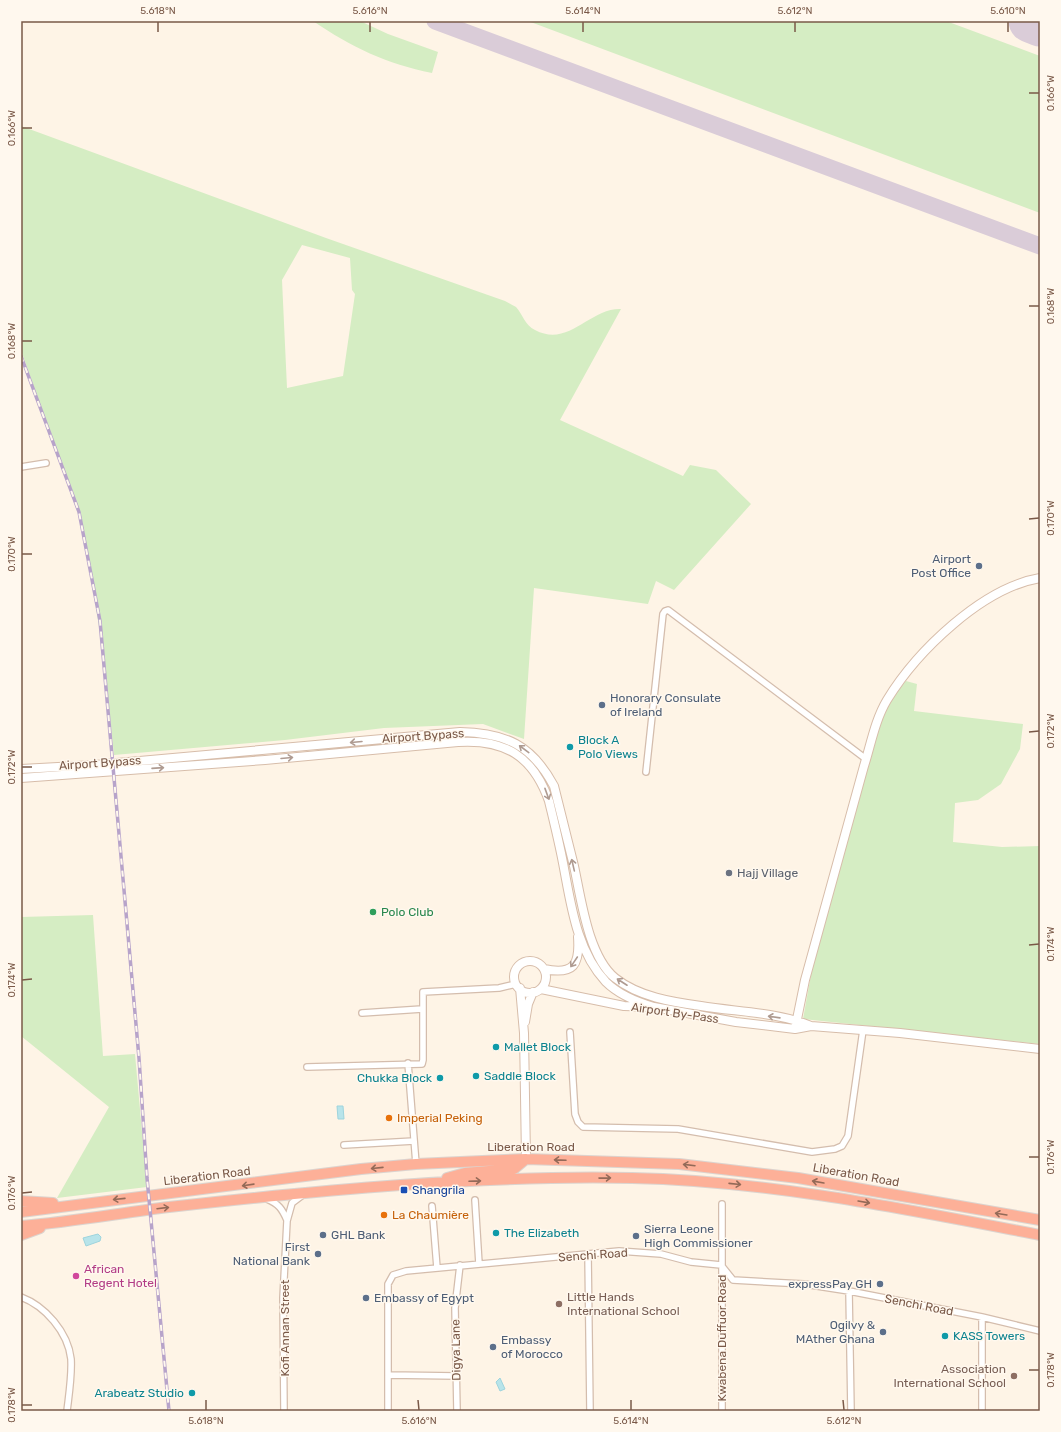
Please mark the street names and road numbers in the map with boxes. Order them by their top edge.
street label: Airport Bypass [381,726,465,746]
street label: Airport Bypass [58,753,142,773]
street label: Airport By-Pass [630,1000,720,1026]
street label: Liberation Road [487,1140,575,1154]
street label: Liberation Road [812,1160,900,1190]
street label: Liberation Road [163,1164,251,1188]
street label: Senchi Road [558,1246,628,1264]
street label: Kwabena Duffuor Road [715,1274,729,1402]
street label: Kofi Annan Street [278,1279,292,1377]
street label: Senchi Road [883,1291,955,1319]
street label: Digya Lane [448,1319,464,1381]

